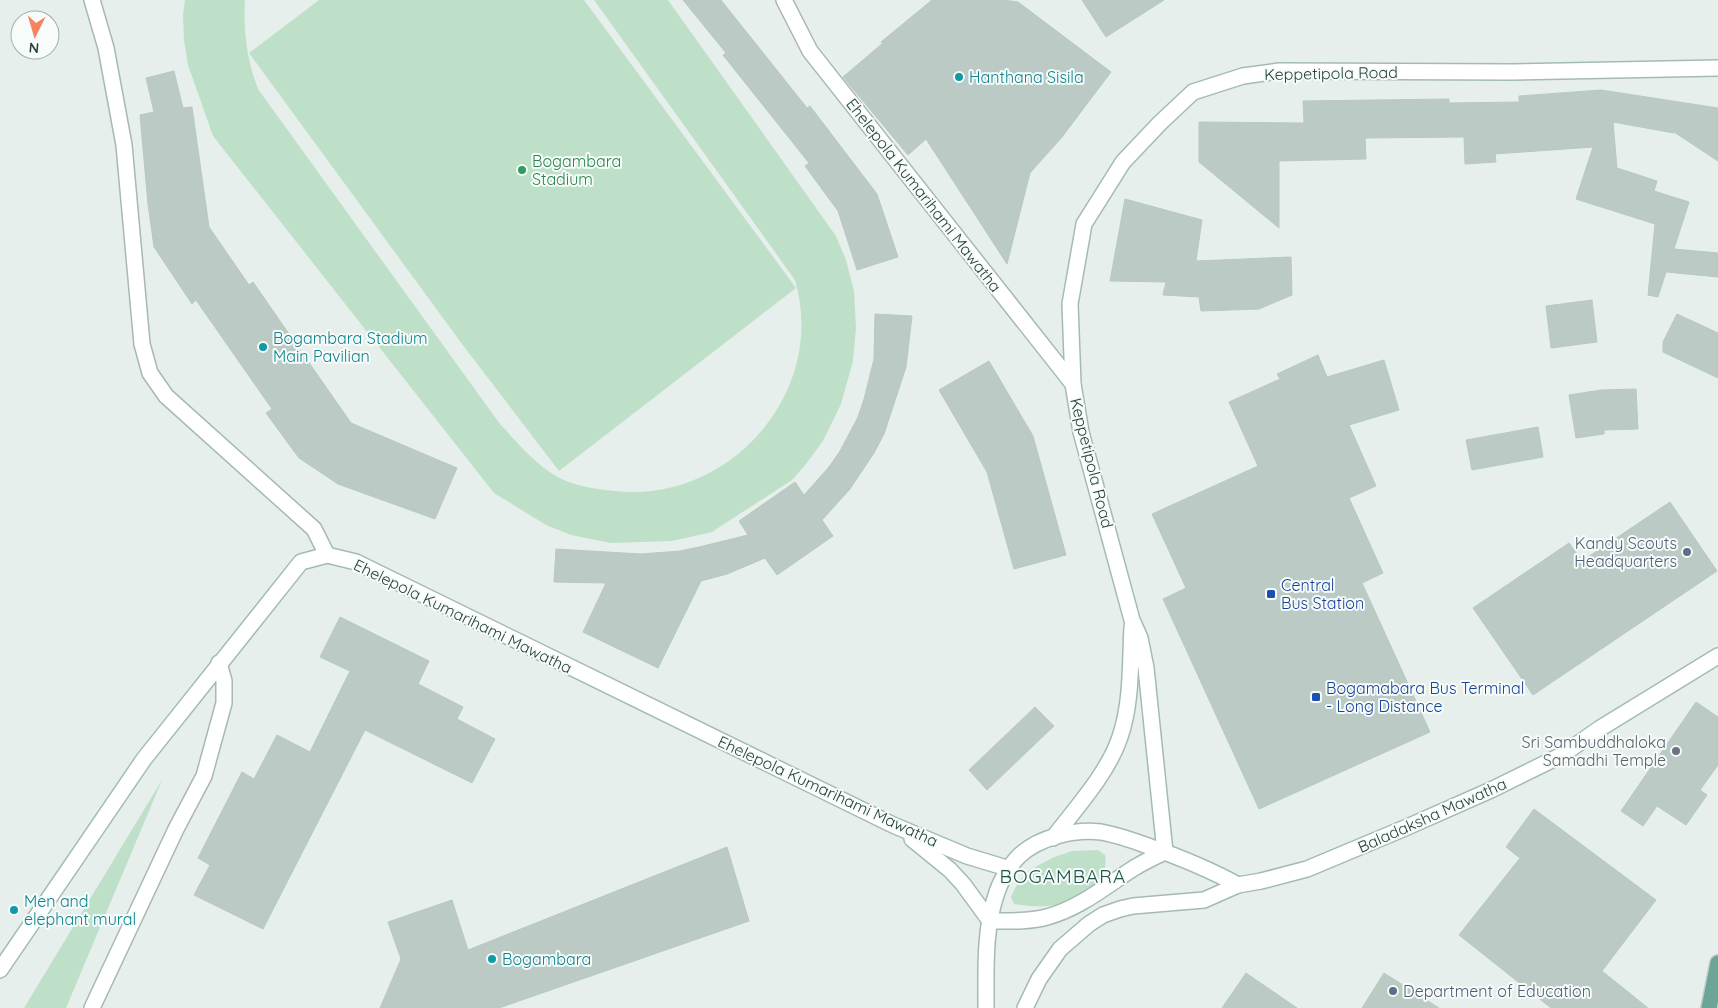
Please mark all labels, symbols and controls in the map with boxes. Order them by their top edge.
north arrow [10,10,60,60]
text: N [28,39,40,57]
street label: Keppetipola Road [1264,62,1398,84]
place label: Hanthana Sisila [969,67,1084,87]
marker: Hanthana Sisila [953,71,965,83]
street label: Ehelepola Kumarihami Mawatha [842,94,1006,296]
place label: Bogambara Stadium [532,151,621,189]
marker: Bogambara Stadium [516,164,528,176]
place label: Bogambara Stadium Main Pavilian [273,328,428,366]
marker: Bogambara Stadium Main Pavilian [257,341,269,353]
street label: Keppetipola Road [1066,396,1118,530]
place label: Kandy Scouts Headquarters [1574,533,1677,571]
marker: Kandy Scouts Headquarters [1681,546,1693,558]
street label: Ehelepola Kumarihami Mawatha [351,554,575,678]
place label: Central Bus Station [1281,575,1364,613]
marker: Central Bus Station [1265,588,1277,600]
place label: Bogamabara Bus Terminal - Long Distance [1326,678,1524,716]
marker: Bogamabara Bus Terminal - Long Distance [1310,691,1322,703]
street label: Ehelepola Kumarihami Mawatha [715,731,941,851]
place label: Sri Sambuddhaloka Samadhi Temple [1521,732,1666,770]
marker: Sri Sambuddhaloka Samadhi Temple [1670,745,1682,757]
street label: Baladaksha Mawatha [1354,773,1510,857]
district label: BOGAMBARA [1000,864,1126,888]
place label: Men and elephant mural [24,891,136,929]
marker: Men and elephant mural [8,904,20,916]
place label: Bogambara [502,949,591,969]
marker: Bogambara [486,953,498,965]
place label: Department of Education [1403,981,1591,1001]
marker: Department of Education [1387,985,1399,997]

